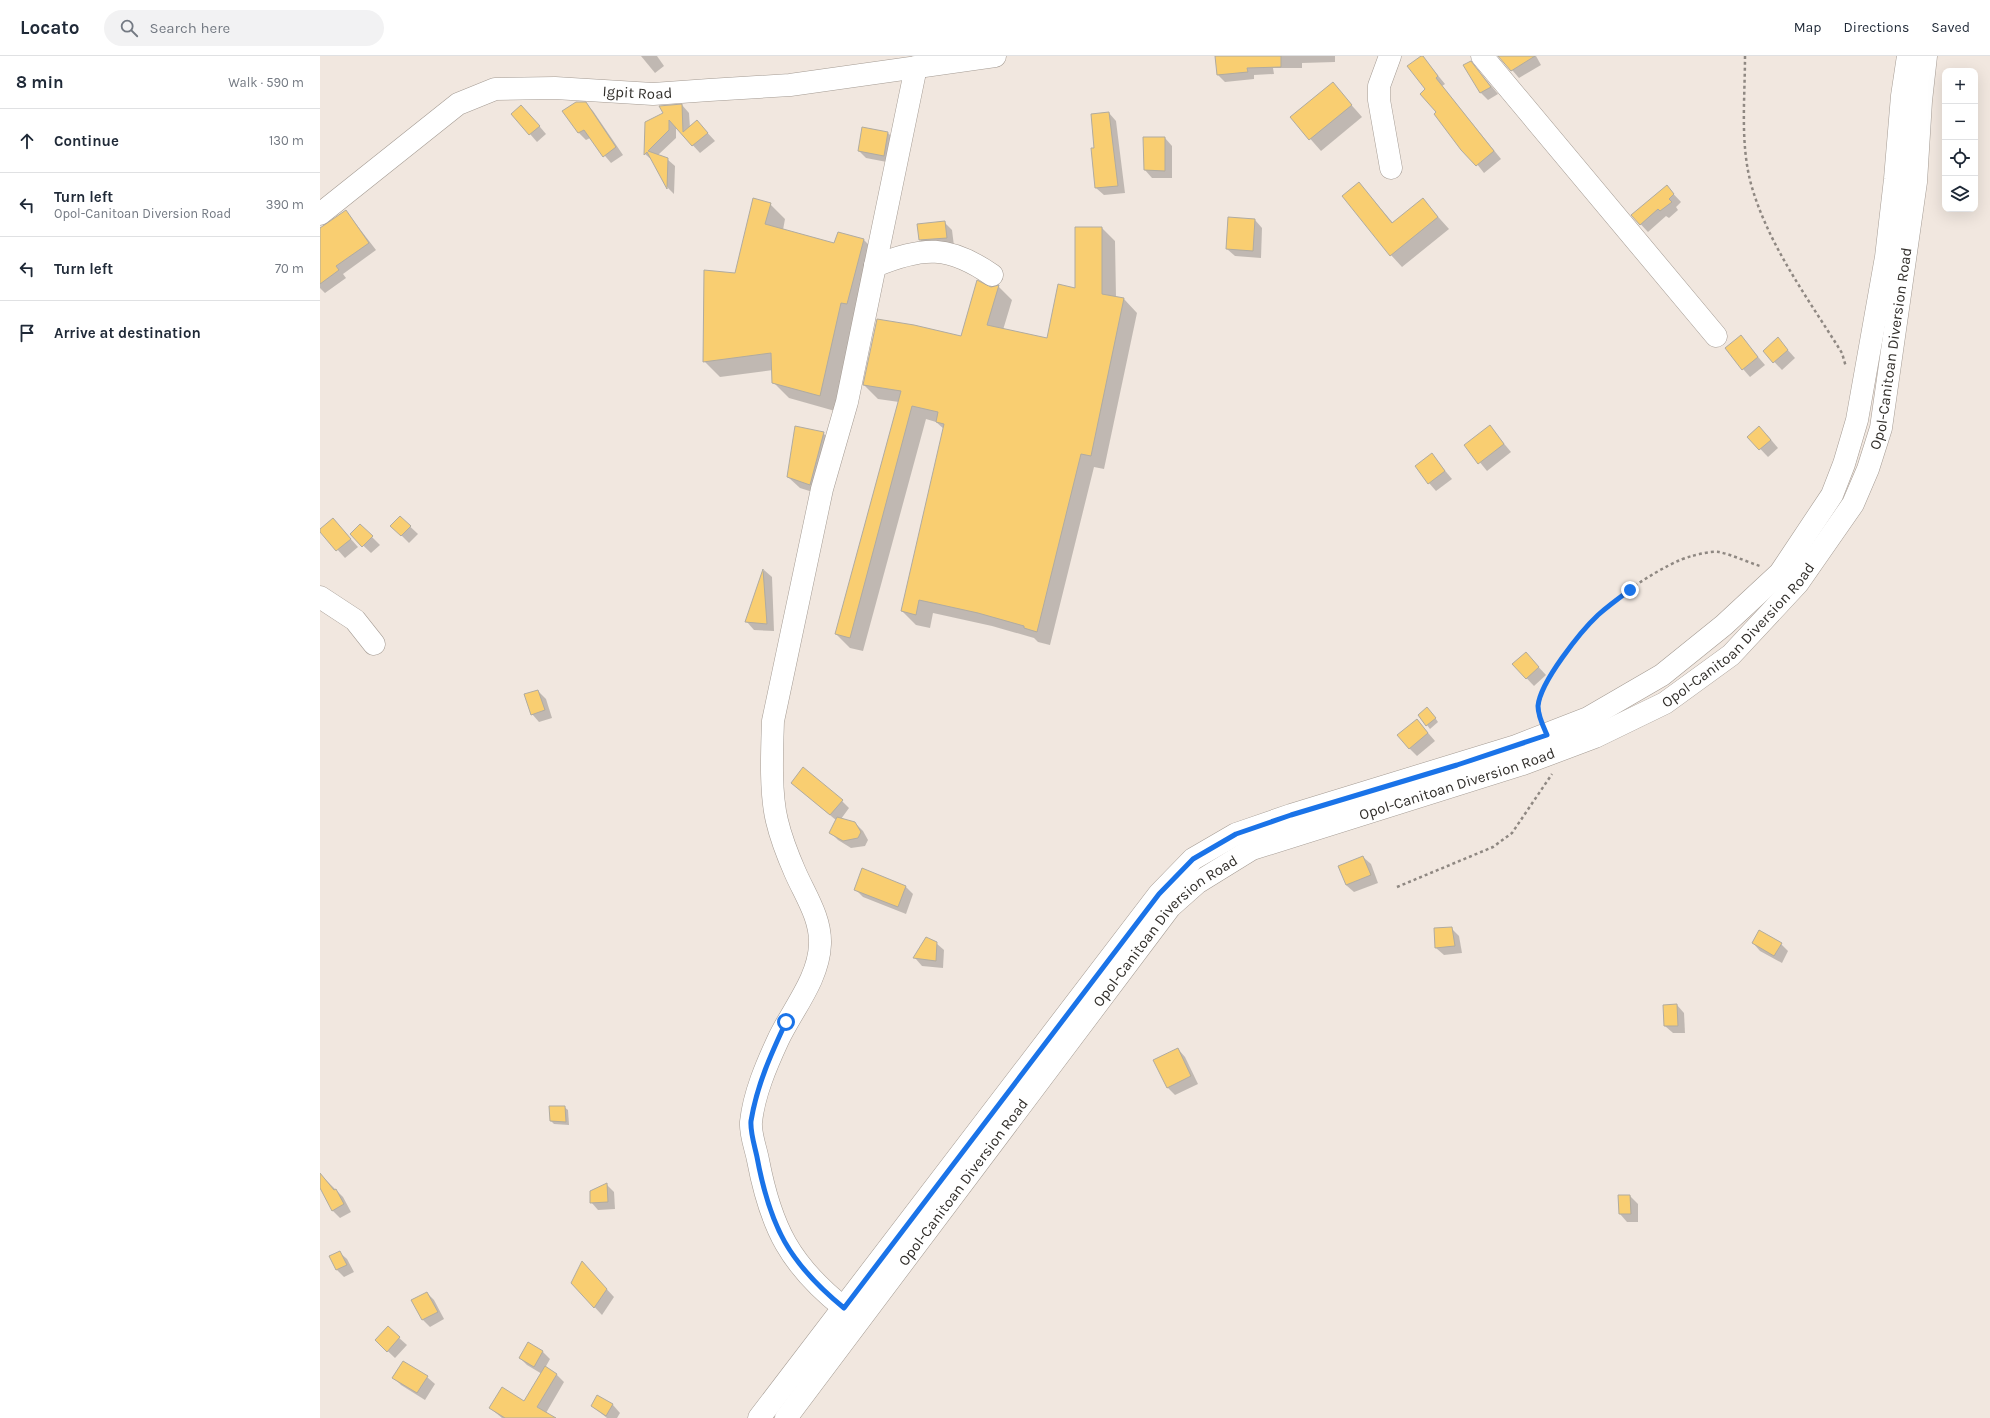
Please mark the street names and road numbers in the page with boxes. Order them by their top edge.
street label: Igpit Road [602,82,673,103]
street label: Opol-Canitoan Diversion Road [1866,246,1916,452]
street label: Opol-Canitoan Diversion Road [1658,559,1818,711]
street label: Opol-Canitoan Diversion Road [1357,744,1557,824]
street label: Opol-Canitoan Diversion Road [1089,851,1241,1010]
street label: Opol-Canitoan Diversion Road [895,1095,1032,1269]

